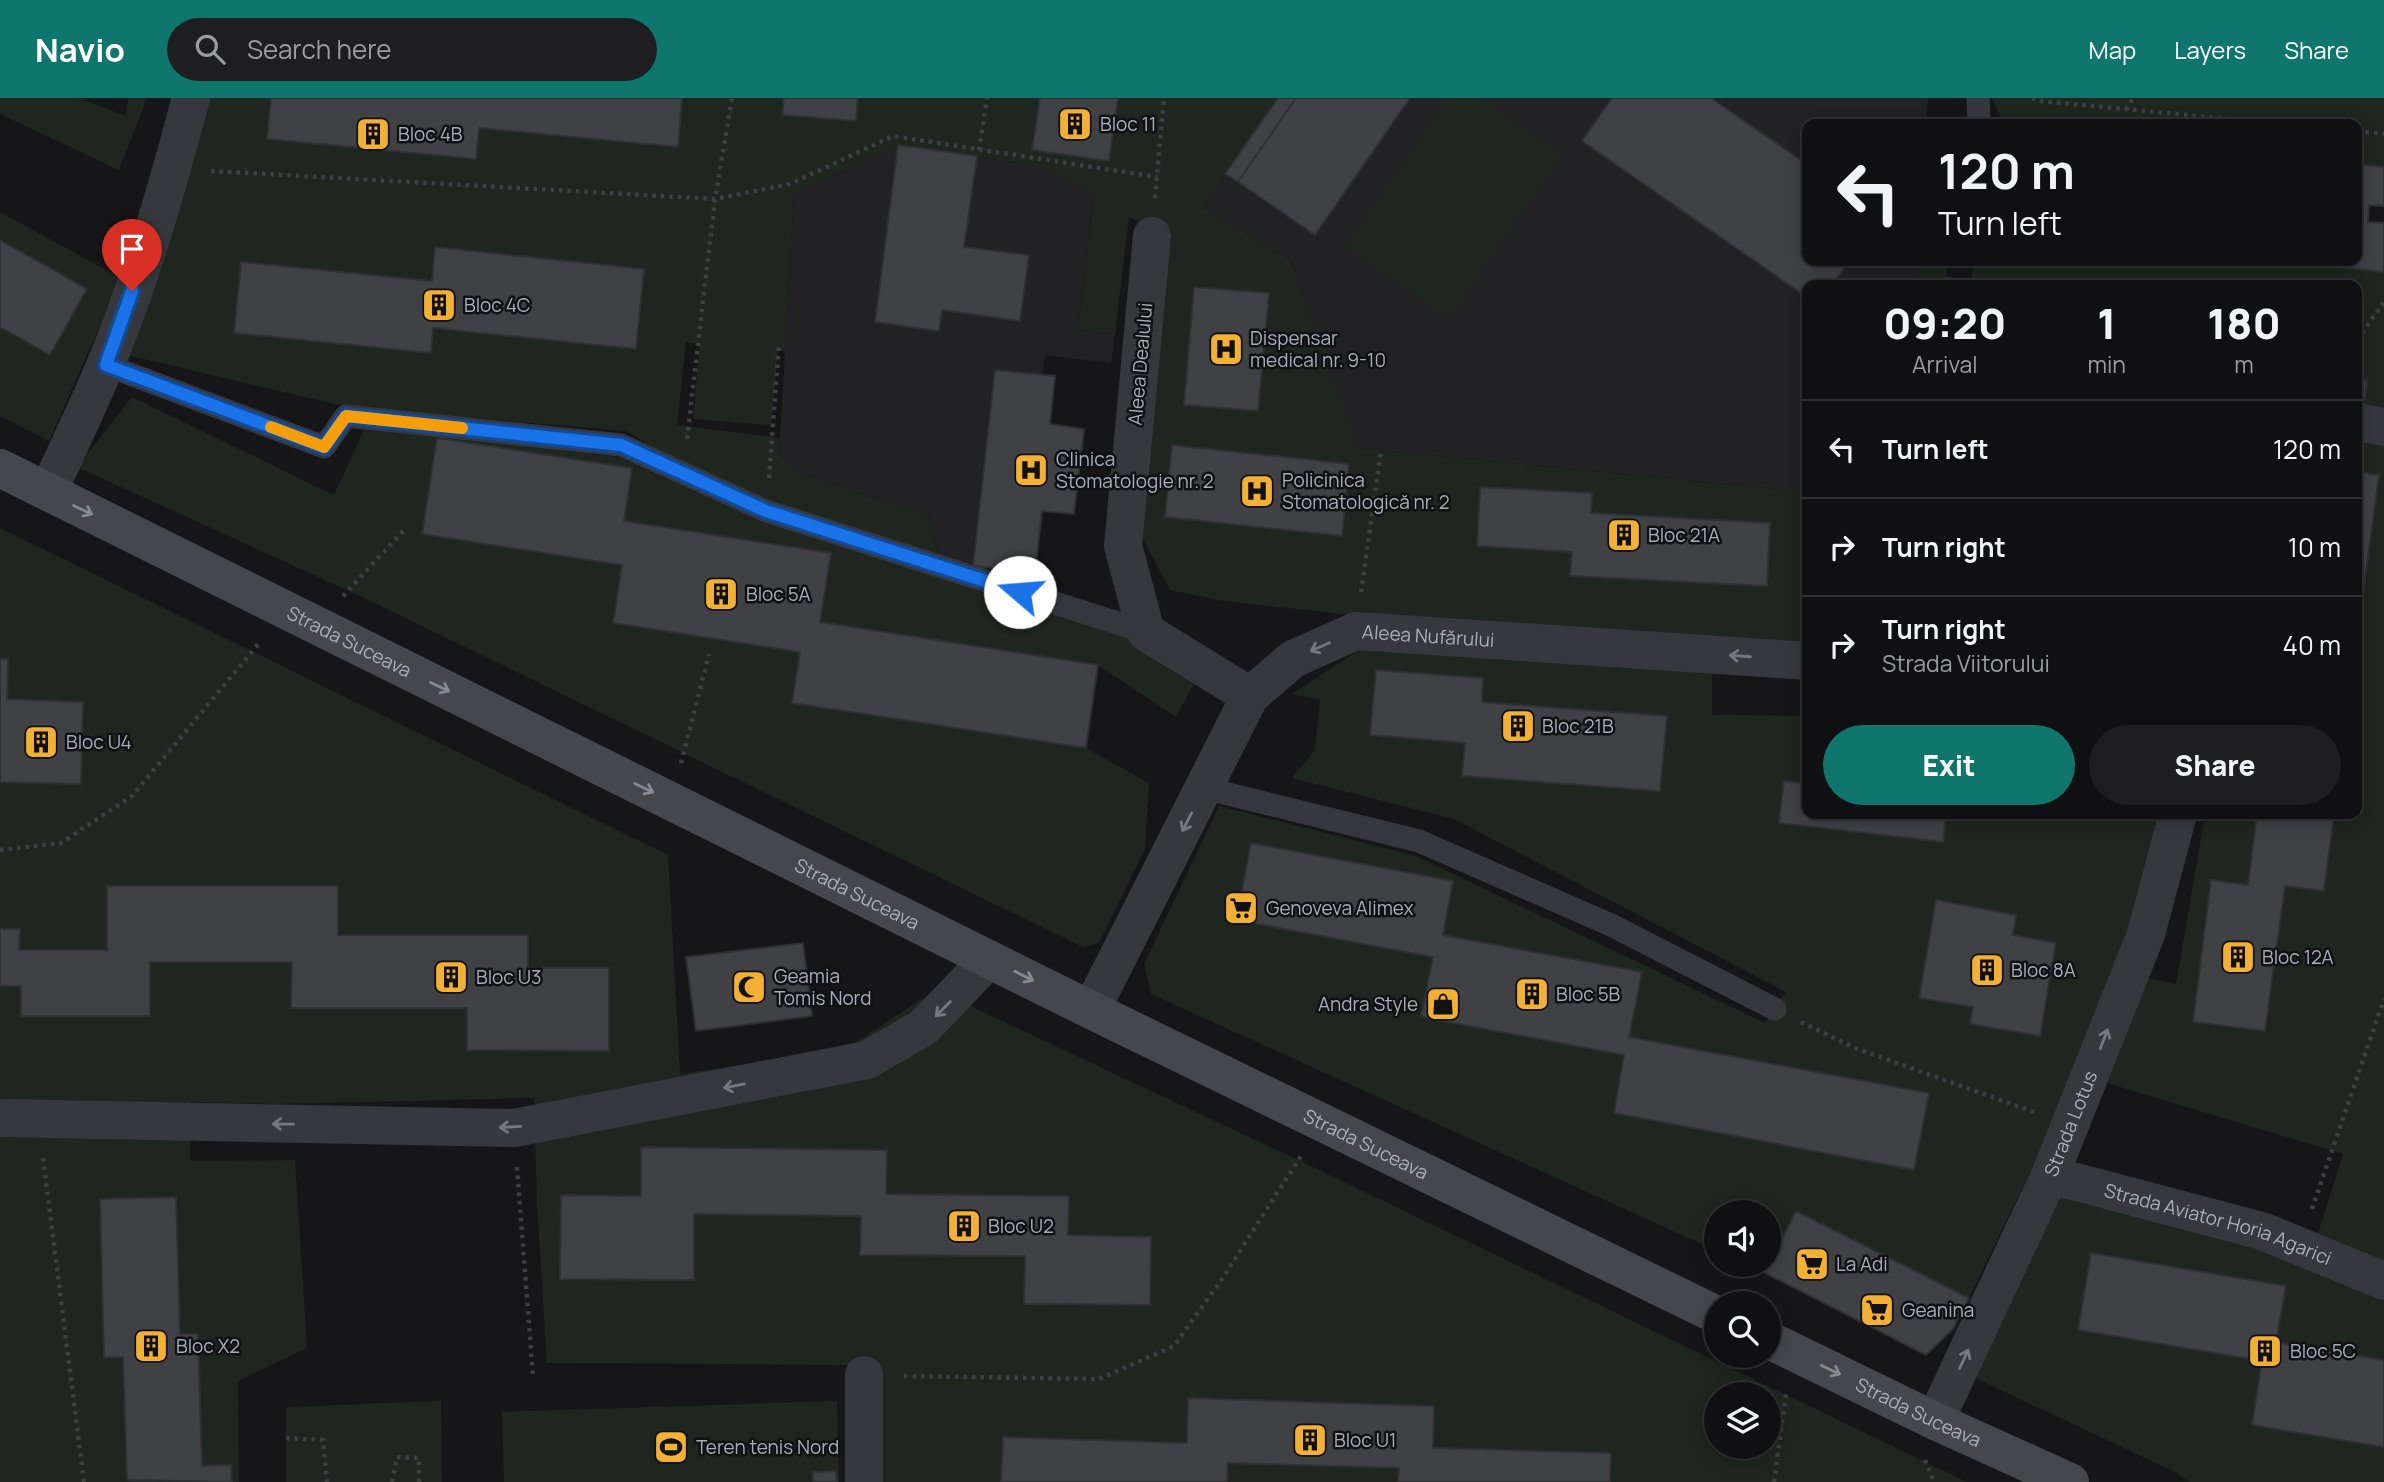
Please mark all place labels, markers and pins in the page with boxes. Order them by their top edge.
building icon: Bloc 11 [1056,105,1094,143]
place label: Bloc 11 [1100,111,1156,137]
building icon: Bloc 4B [354,115,392,153]
place label: Bloc 4B [398,121,463,147]
pin [102,219,162,291]
building icon: Bloc 4C [420,286,458,324]
place label: Bloc 4C [464,292,530,318]
place label: Dispensar medical nr. 9-10 [1250,325,1386,373]
hospital icon: Dispensar medical nr. 9-10 [1207,330,1245,368]
place label: Clinica Stomatologie nr. 2 [1056,446,1214,494]
hospital icon: Clinica Stomatologie nr. 2 [1012,451,1050,489]
place label: Policinica Stomatologică nr. 2 [1282,467,1450,515]
hospital icon: Policinica Stomatologică nr. 2 [1238,472,1276,510]
building icon: Bloc 21A [1605,516,1643,554]
place label: Bloc 21A [1648,522,1720,548]
building icon: Bloc 5A [702,575,740,613]
place label: Bloc 5A [746,581,811,607]
building icon: Bloc 21B [1499,707,1537,745]
place label: Bloc 21B [1542,713,1614,739]
building icon: Bloc U4 [22,723,60,761]
place label: Bloc U4 [66,729,132,755]
supermarket icon: Genoveva Alimex [1222,889,1260,927]
place label: Genoveva Alimex [1266,895,1413,921]
building icon: Bloc 12A [2219,938,2257,976]
place label: Bloc 12A [2262,944,2334,970]
building icon: Bloc 8A [1968,951,2006,989]
place label: Bloc 8A [2011,957,2076,983]
building icon: Bloc U3 [432,958,470,996]
place label: Geamia Tomis Nord [774,963,872,1011]
place label: Bloc U3 [476,964,541,990]
mosque icon: Geamia Tomis Nord [730,968,768,1006]
building icon: Bloc 5B [1513,975,1551,1013]
place label: Bloc 5B [1556,981,1621,1007]
shop icon: Andra Style [1424,985,1462,1023]
place label: Andra Style [1318,991,1418,1017]
building icon: Bloc U2 [945,1207,983,1245]
place label: Bloc U2 [988,1213,1054,1239]
supermarket icon: La Adi [1793,1245,1831,1283]
place label: La Adi [1836,1251,1888,1277]
supermarket icon: Geanina [1858,1291,1896,1329]
place label: Geanina [1902,1297,1974,1323]
building icon: Bloc X2 [132,1327,170,1365]
building icon: Bloc 5C [2246,1332,2284,1370]
place label: Bloc X2 [176,1333,240,1359]
place label: Bloc 5C [2290,1338,2356,1364]
building icon: Bloc U1 [1291,1421,1329,1459]
place label: Bloc U1 [1334,1427,1396,1453]
sports icon: Teren tenis Nord [652,1428,690,1466]
place label: Teren tenis Nord [696,1434,839,1460]

